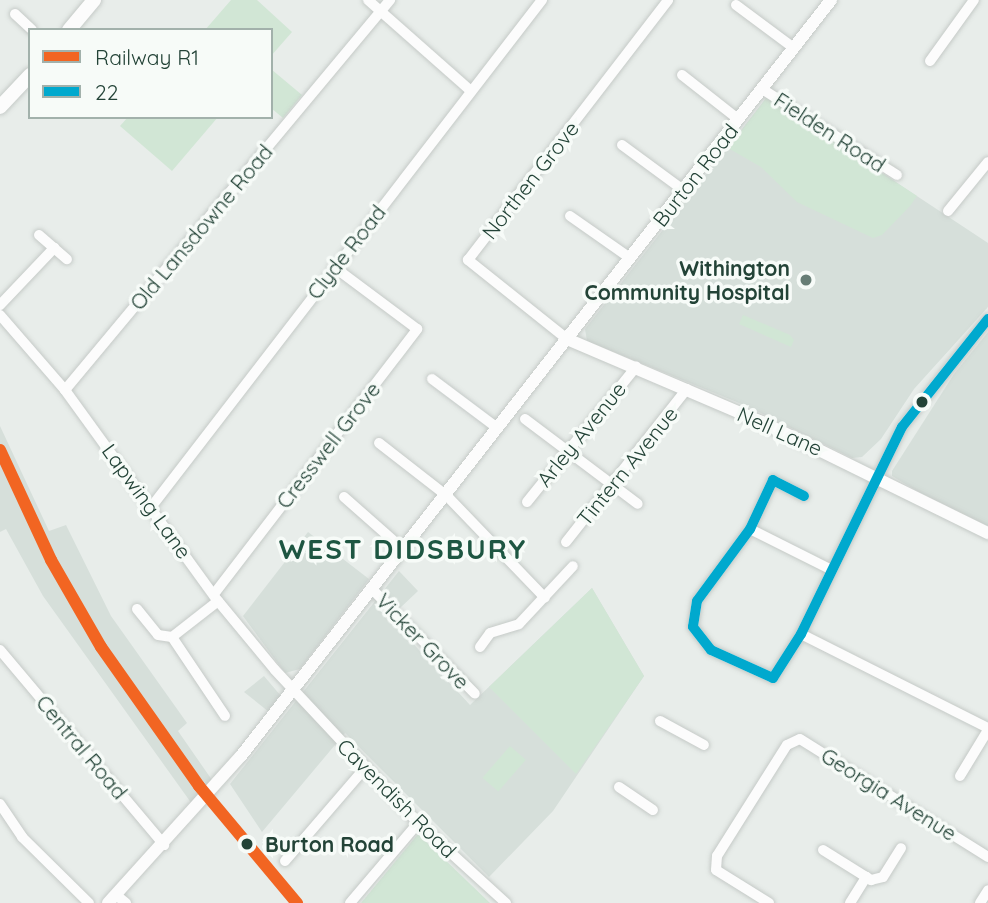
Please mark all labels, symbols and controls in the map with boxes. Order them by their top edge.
legend [28,28,273,119]
text: Railway R1 [95,44,199,70]
text: 22 [95,79,118,105]
street label: Fielden Road [770,87,890,177]
street label: Northen Grove [476,116,584,244]
street label: Burton Road [647,119,743,231]
street label: Old Lansdowne Road [124,139,278,315]
street label: Clyde Road [301,200,391,304]
place label: Withington Community Hospital [584,255,790,305]
marker: Withington Community Hospital [796,270,816,290]
street label: Cresswell Grove [271,377,385,513]
street label: Arley Avenue [531,377,631,491]
unlabelled marker [915,395,929,409]
street label: Tintern Avenue [571,401,683,531]
street label: Nell Lane [734,401,826,461]
street label: Lapwing Lane [97,439,197,563]
district label: WEST DIDSBURY [280,532,526,566]
street label: Vicker Grove [371,588,475,694]
street label: Central Road [31,690,133,804]
street label: Cavendish Road [332,733,462,863]
street label: Georgia Avenue [817,742,961,846]
place label: Burton Road [265,831,394,857]
marker: Burton Road [235,832,259,856]

